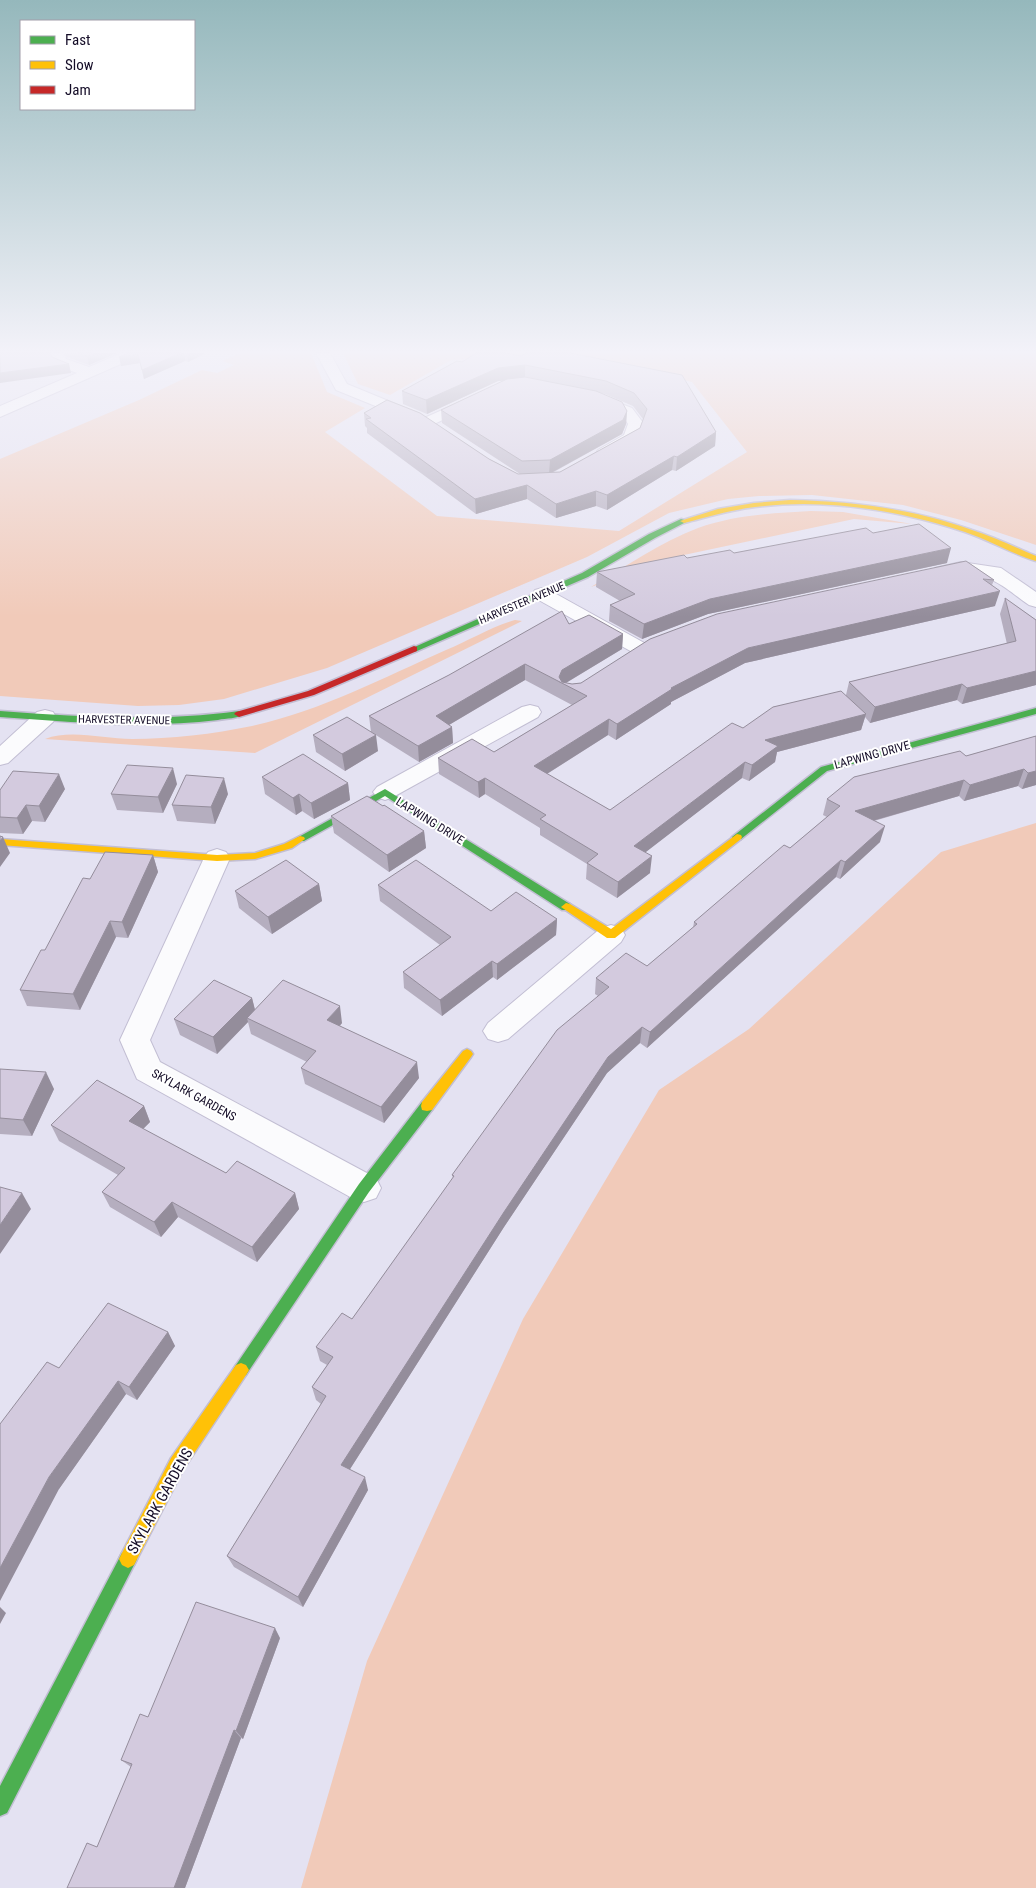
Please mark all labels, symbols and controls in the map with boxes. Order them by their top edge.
legend [20,20,195,110]
text: Fast [65,31,90,49]
text: Slow [65,56,94,74]
text: Jam [65,81,91,99]
street label: HARVESTER AVENUE [477,579,567,627]
street label: HARVESTER AVENUE [78,713,171,727]
street label: LAPWING DRIVE [833,738,911,772]
street label: LAPWING DRIVE [393,794,467,848]
street label: SKYLARK GARDENS [149,1066,239,1124]
street label: SKYLARK GARDENS [124,1445,197,1557]

